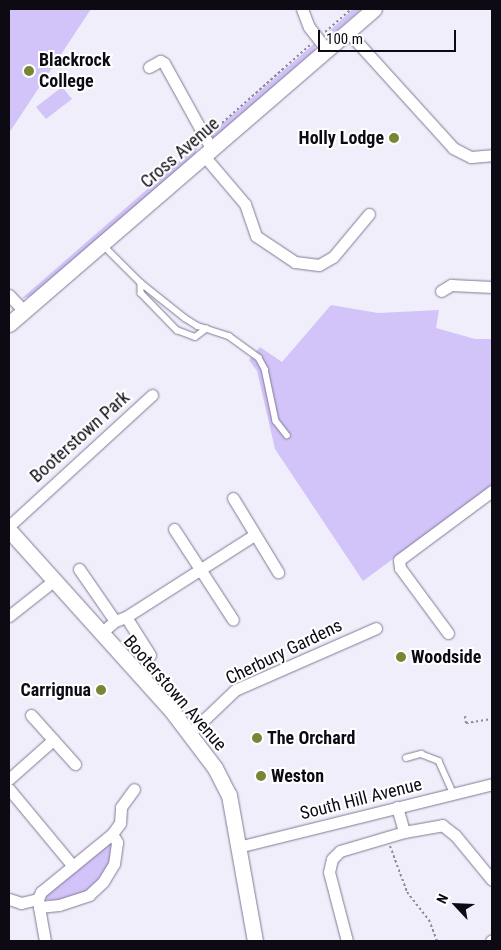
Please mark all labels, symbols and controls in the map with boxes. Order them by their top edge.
scale bar [321,20,458,52]
text: 100 m [326,30,363,48]
place label: Blackrock College [39,50,110,92]
marker: Blackrock College [23,65,35,77]
street label: Cross Avenue [136,113,224,193]
place label: Holly Lodge [299,127,384,149]
marker: Holly Lodge [388,132,400,144]
street label: Booterstown Park [26,387,134,487]
street label: Cherbury Gardens [222,615,346,689]
street label: Booterstown Avenue [119,631,231,755]
place label: Woodside [411,646,481,668]
marker: Woodside [395,651,407,663]
place label: Carrignua [21,679,91,701]
marker: Carrignua [95,684,107,696]
place label: The Orchard [267,727,355,749]
marker: The Orchard [251,732,263,744]
place label: Weston [271,765,324,787]
marker: Weston [255,770,267,782]
street label: South Hill Avenue [298,773,424,825]
north arrow [431,880,481,930]
text: N [433,891,451,906]

